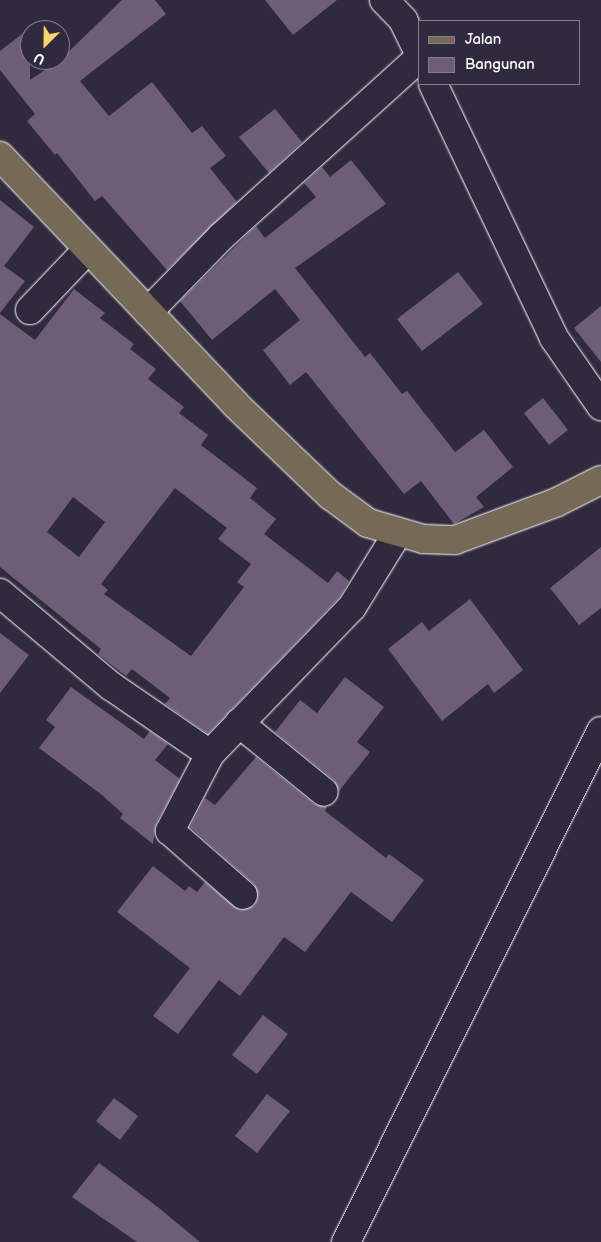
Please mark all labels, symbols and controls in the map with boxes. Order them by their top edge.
north arrow [20,20,70,70]
legend [418,20,581,85]
text: Jalan [465,30,501,49]
text: U [31,49,47,68]
text: Bangunan [465,55,535,74]

